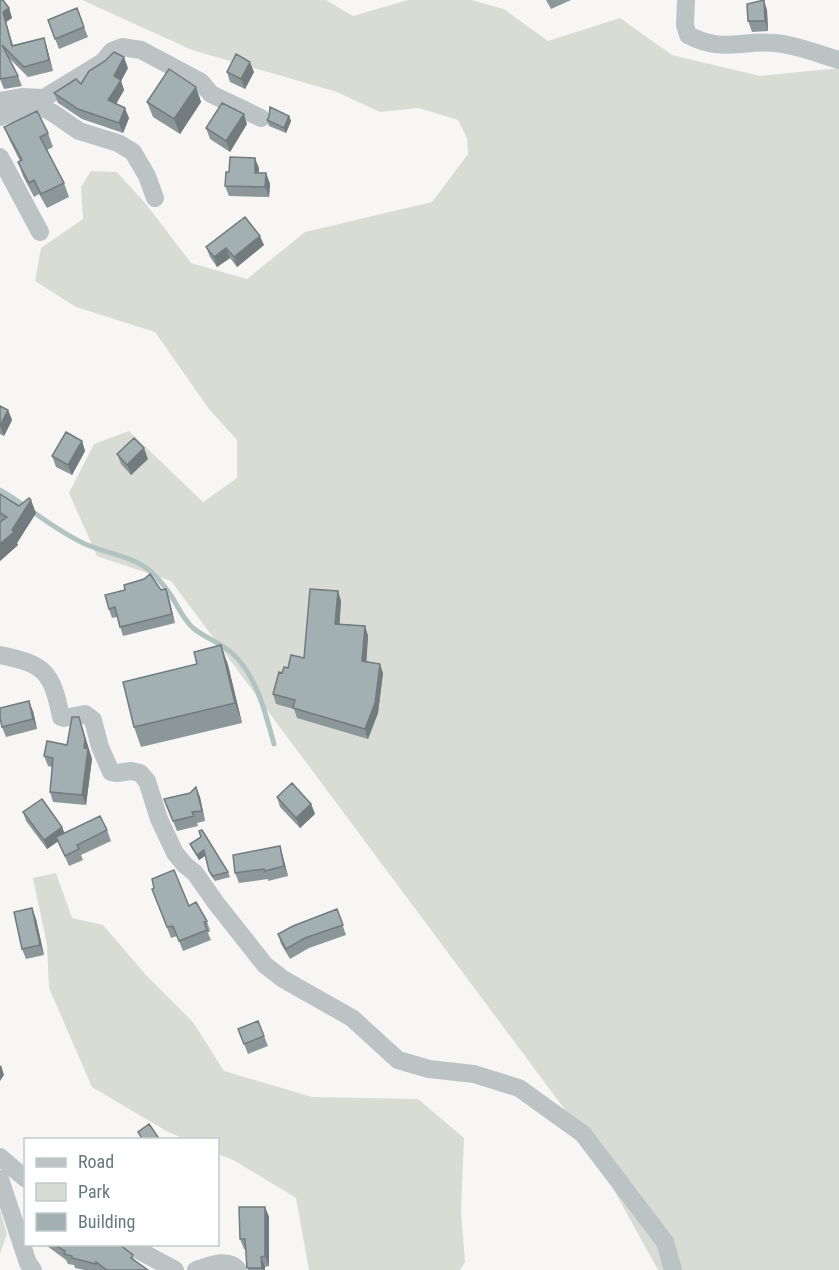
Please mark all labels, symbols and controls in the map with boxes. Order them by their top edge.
legend [24,1138,219,1246]
text: Road [78,1151,114,1172]
text: Park [78,1181,110,1202]
text: Building [78,1211,135,1232]

